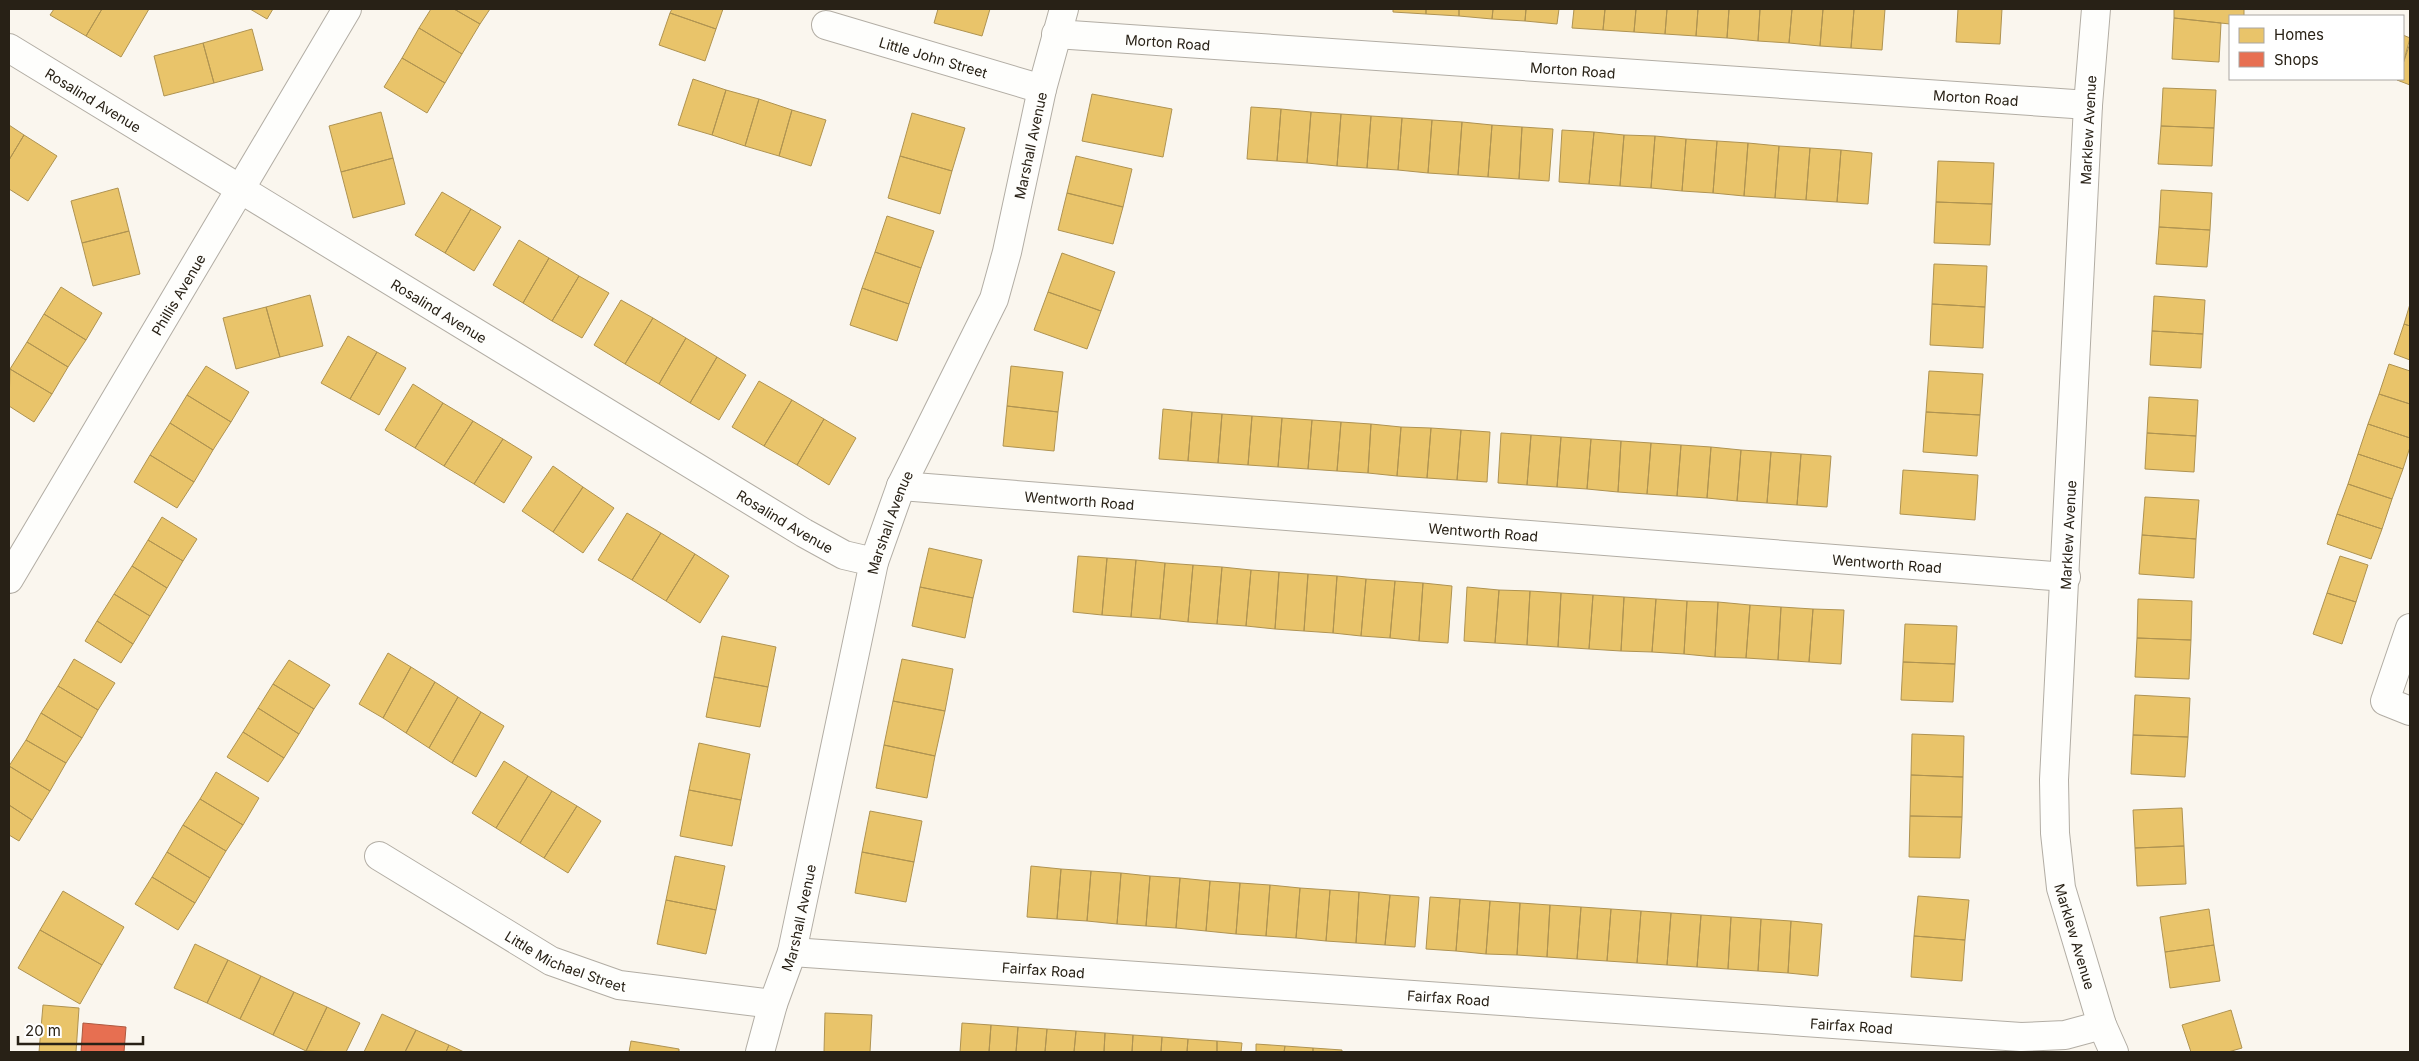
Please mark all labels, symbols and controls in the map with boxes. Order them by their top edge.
legend [2229,15,2404,80]
text: Homes [2274,25,2324,44]
street label: Morton Road [1125,30,1211,53]
street label: Little John Street [877,33,990,81]
text: Shops [2274,50,2319,69]
street label: Morton Road [1530,58,1616,81]
street label: Rosalind Avenue [42,64,145,135]
street label: Marklew Avenue [2077,75,2099,185]
street label: Morton Road [1933,86,2019,109]
street label: Marshall Avenue [1010,90,1050,201]
street label: Phillis Avenue [147,251,208,338]
street label: Rosalind Avenue [388,275,490,346]
street label: Marshall Avenue [863,468,916,576]
street label: Marklew Avenue [2057,480,2079,590]
street label: Rosalind Avenue [734,486,836,556]
street label: Wentworth Road [1024,487,1135,513]
street label: Wentworth Road [1428,519,1539,544]
street label: Wentworth Road [1831,550,1943,576]
street label: Marshall Avenue [777,863,819,973]
street label: Marklew Avenue [2052,881,2099,991]
street label: Little Michael Street [502,927,627,994]
street label: Fairfax Road [1001,958,1085,981]
street label: Fairfax Road [1406,986,1490,1009]
scale bar [18,1014,142,1046]
street label: Fairfax Road [1810,1014,1893,1037]
text: 20 m [25,1021,61,1040]

